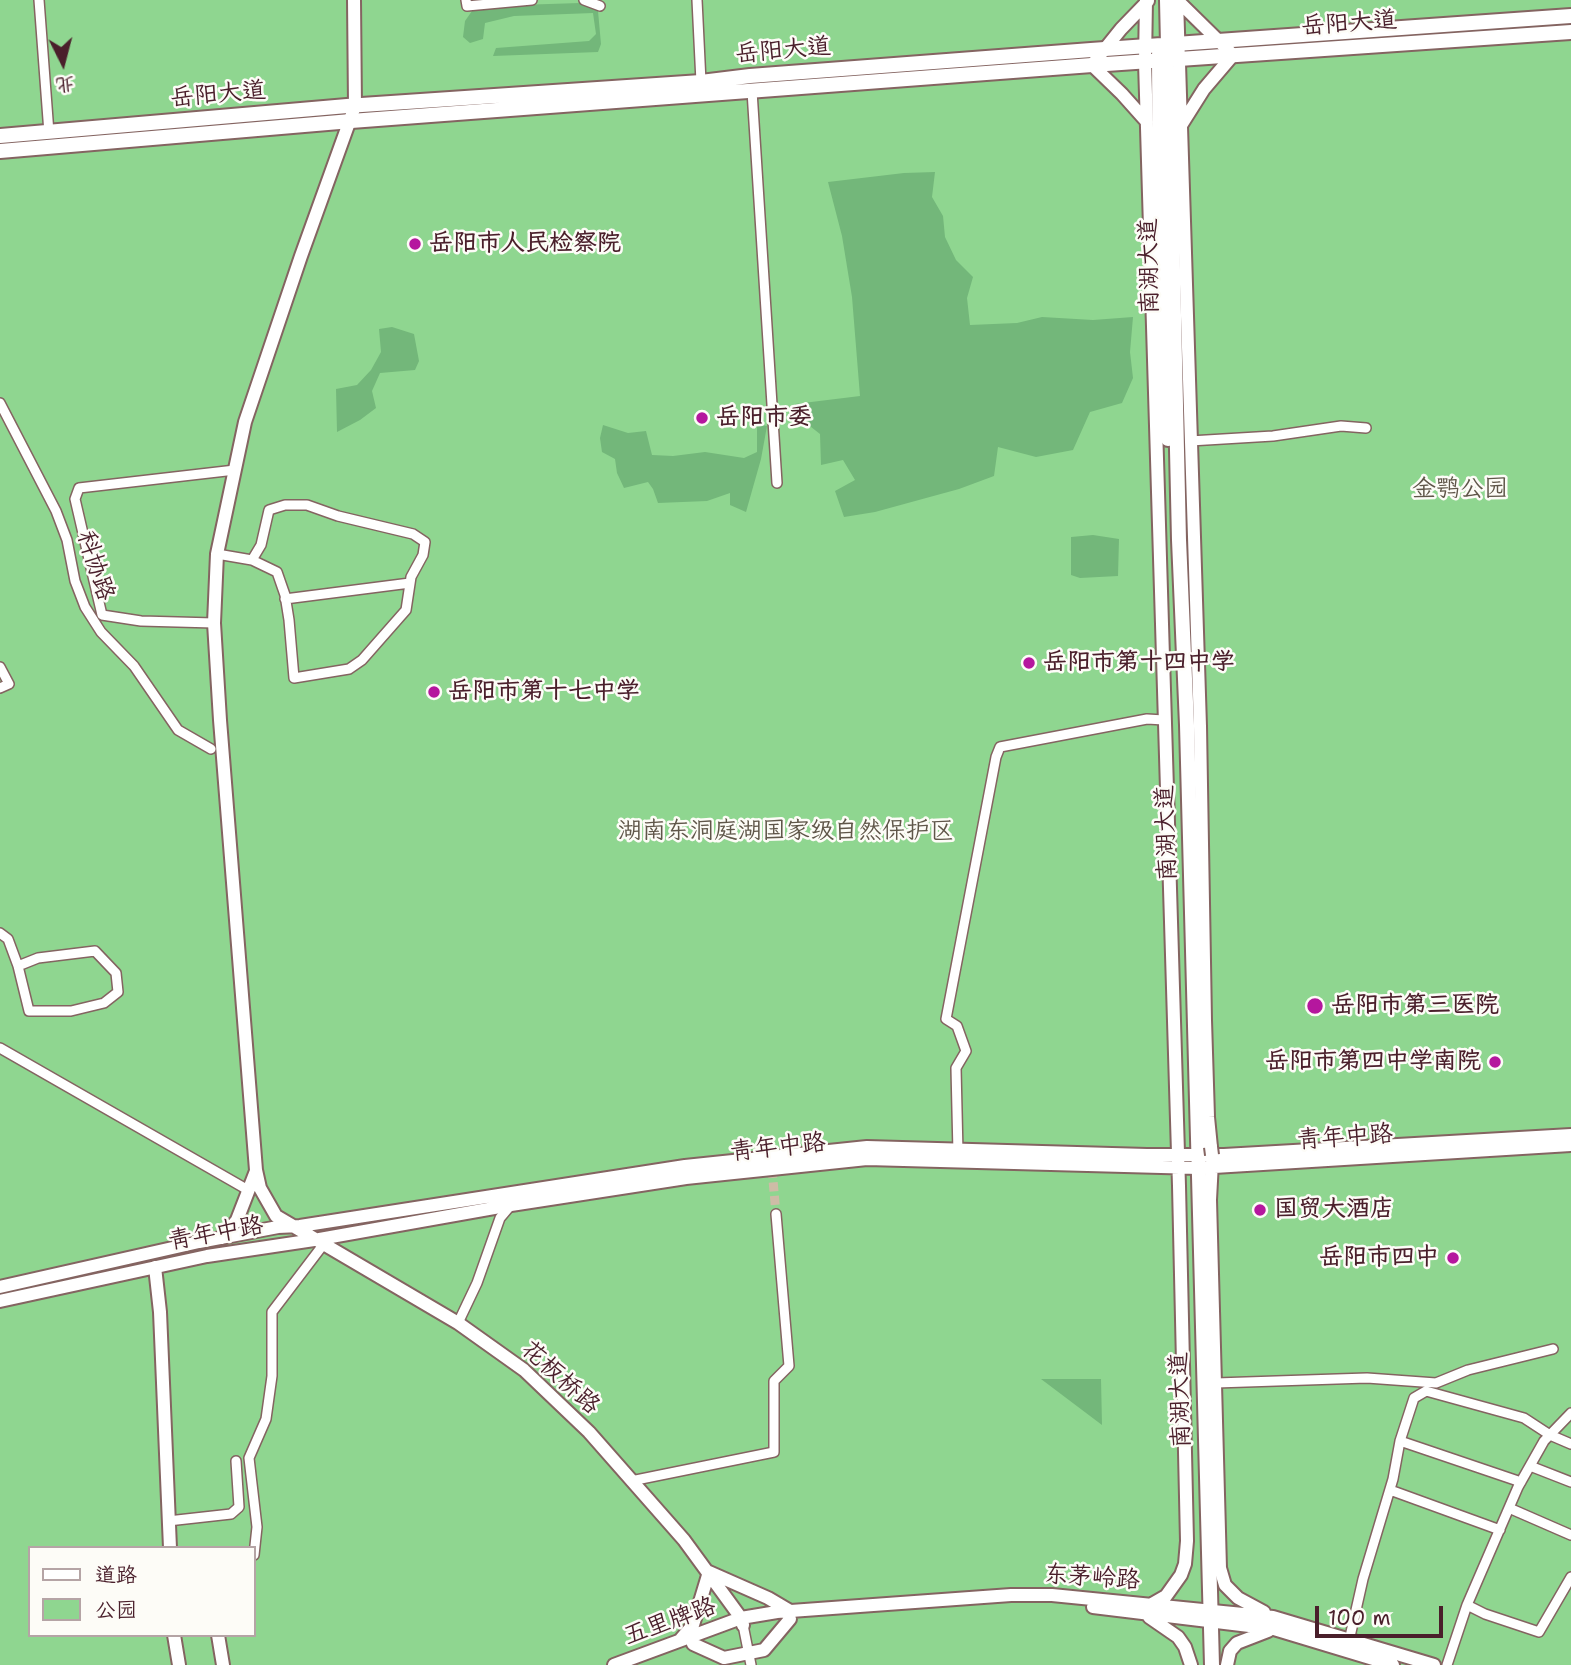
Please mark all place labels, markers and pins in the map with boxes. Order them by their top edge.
place label: 岳阳市人民检察院 [429,230,621,258]
marker: 岳阳市人民检察院 [407,236,423,252]
place label: 岳阳市委 [716,404,812,432]
marker: 岳阳市委 [694,410,710,426]
place label: 岳阳市第十四中学 [1043,649,1235,677]
marker: 岳阳市第十四中学 [1021,655,1037,671]
place label: 岳阳市第十七中学 [448,678,640,706]
marker: 岳阳市第十七中学 [426,684,442,700]
place label: 岳阳市第三医院 [1331,992,1499,1020]
marker: 岳阳市第三医院 [1305,996,1325,1016]
place label: 岳阳市第四中学南院 [1265,1048,1481,1076]
marker: 岳阳市第四中学南院 [1487,1054,1503,1070]
place label: 国贸大酒店 [1274,1196,1394,1224]
marker: 国贸大酒店 [1252,1202,1268,1218]
place label: 岳阳市四中 [1319,1244,1439,1272]
marker: 岳阳市四中 [1445,1250,1461,1266]

